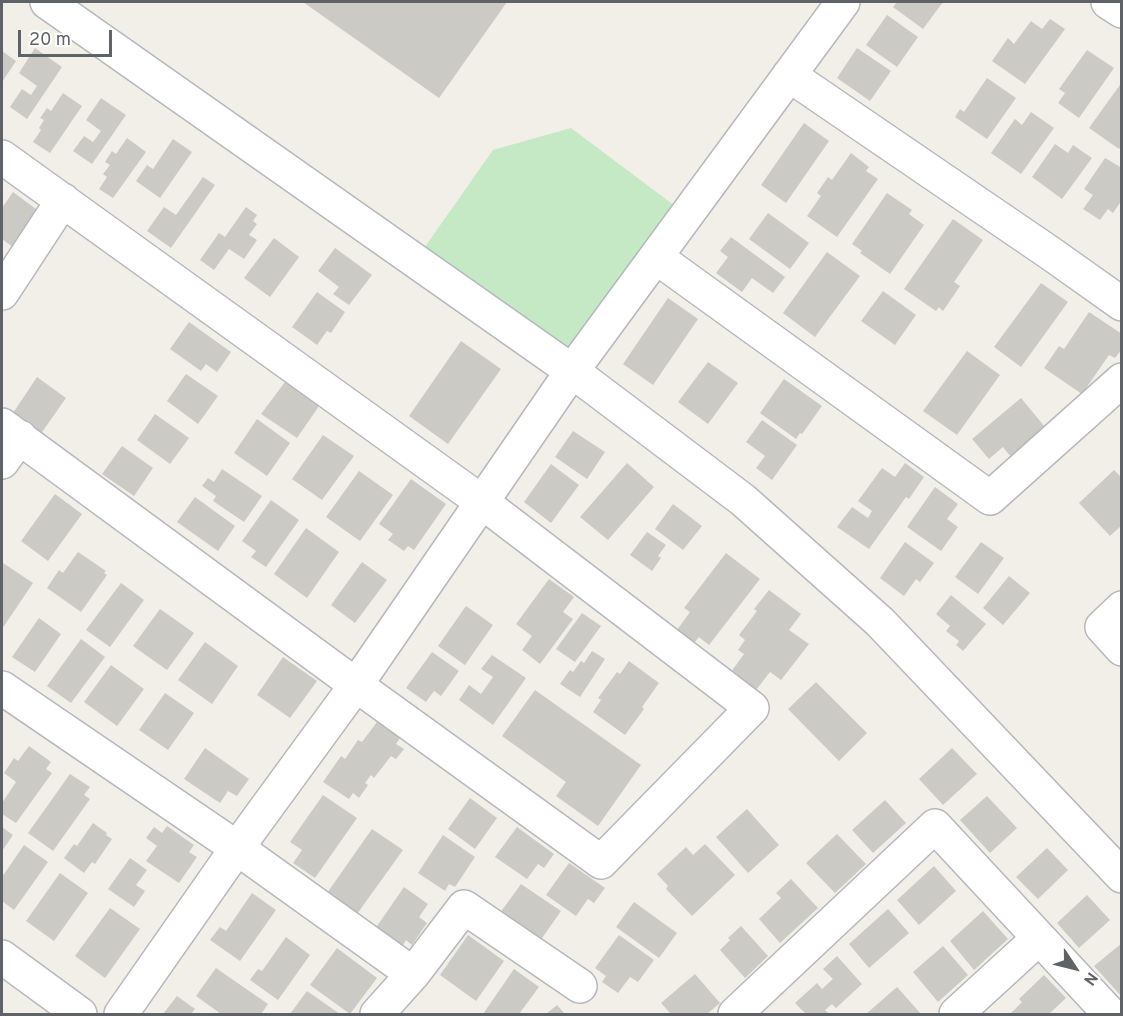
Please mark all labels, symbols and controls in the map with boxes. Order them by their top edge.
scale bar [21,18,116,56]
text: 20 m [29,29,71,52]
north arrow [1045,938,1105,998]
text: N [1078,968,1101,989]

